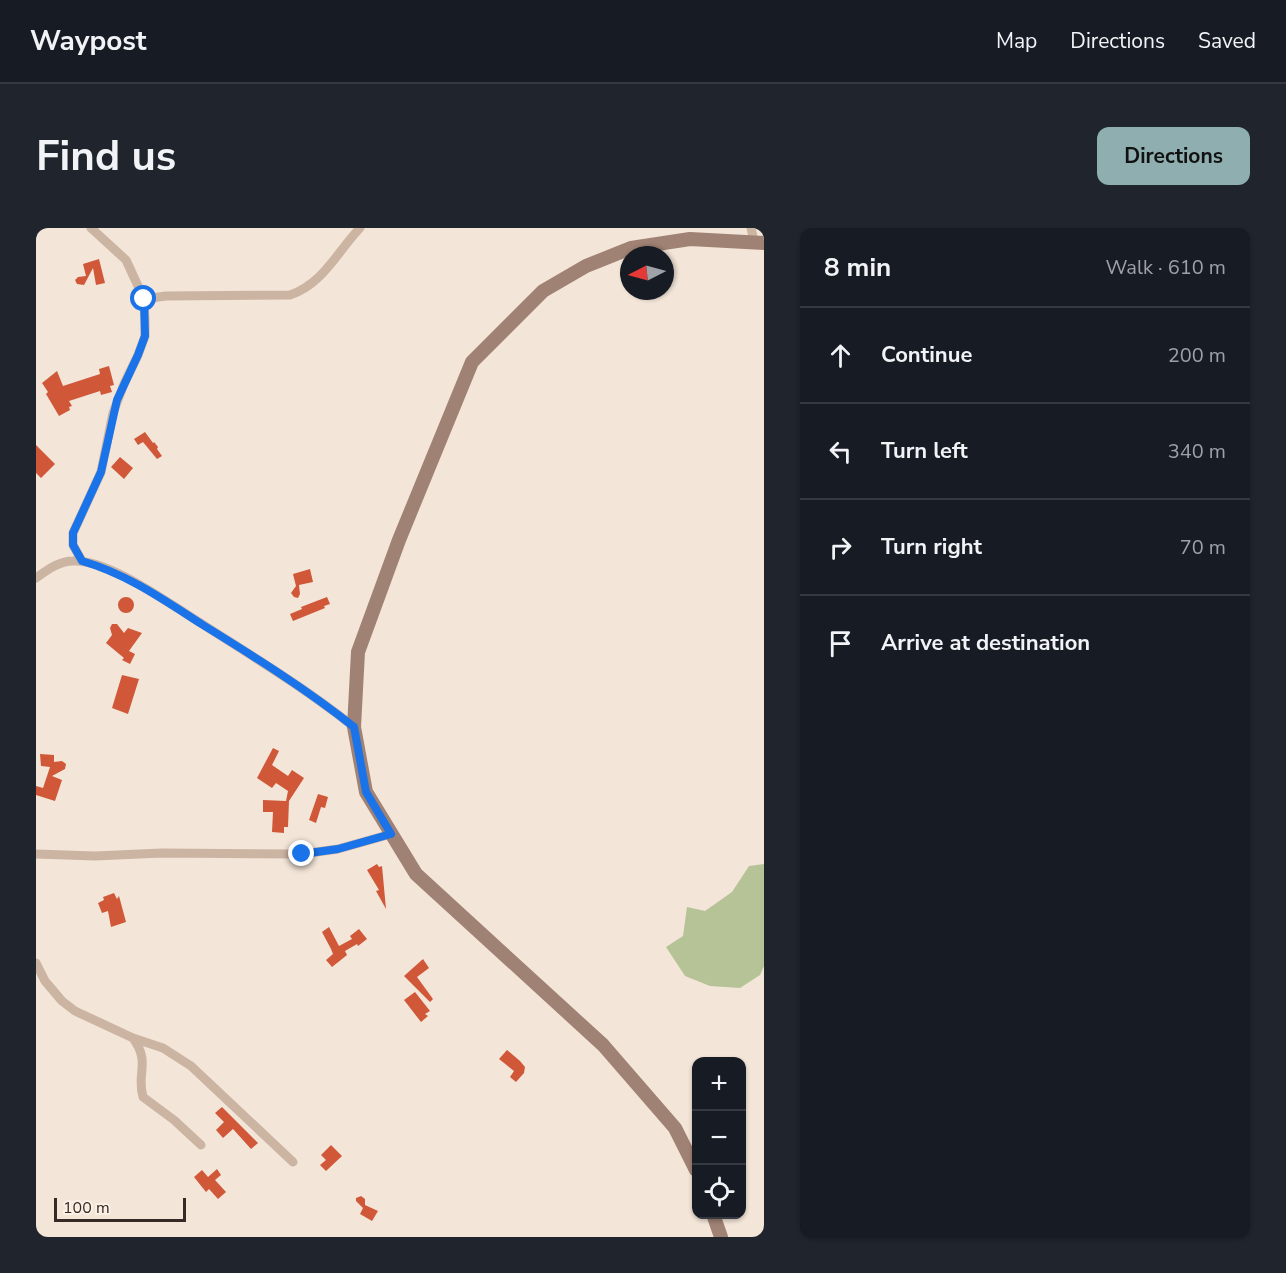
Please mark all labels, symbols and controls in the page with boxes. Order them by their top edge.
text: Waypost [30,22,147,60]
text: Map [996,27,1037,55]
text: Directions [1070,27,1165,55]
text: Saved [1198,27,1256,55]
button: Directions [1097,127,1250,185]
text: Find us [36,128,176,185]
north arrow [620,246,674,300]
text: 8 min [824,250,891,285]
text: Walk · 610 m [1106,254,1226,281]
route start [130,285,156,311]
icon: ahead [824,339,857,372]
text: Continue [881,340,972,370]
text: 200 m [1168,342,1226,369]
icon: left [824,435,857,468]
text: Turn left [881,436,968,466]
text: 340 m [1168,438,1226,465]
icon: right [824,531,857,564]
text: Turn right [881,532,982,562]
text: 70 m [1180,534,1226,561]
icon: arrive [824,627,857,660]
text: Arrive at destination [881,628,1090,658]
route end [288,840,314,866]
map controls [692,1057,746,1219]
button: + [692,1057,746,1111]
button: − [692,1111,746,1165]
button: locate [692,1165,746,1219]
scale bar [54,1195,186,1222]
text: 100 m [63,1197,110,1219]

